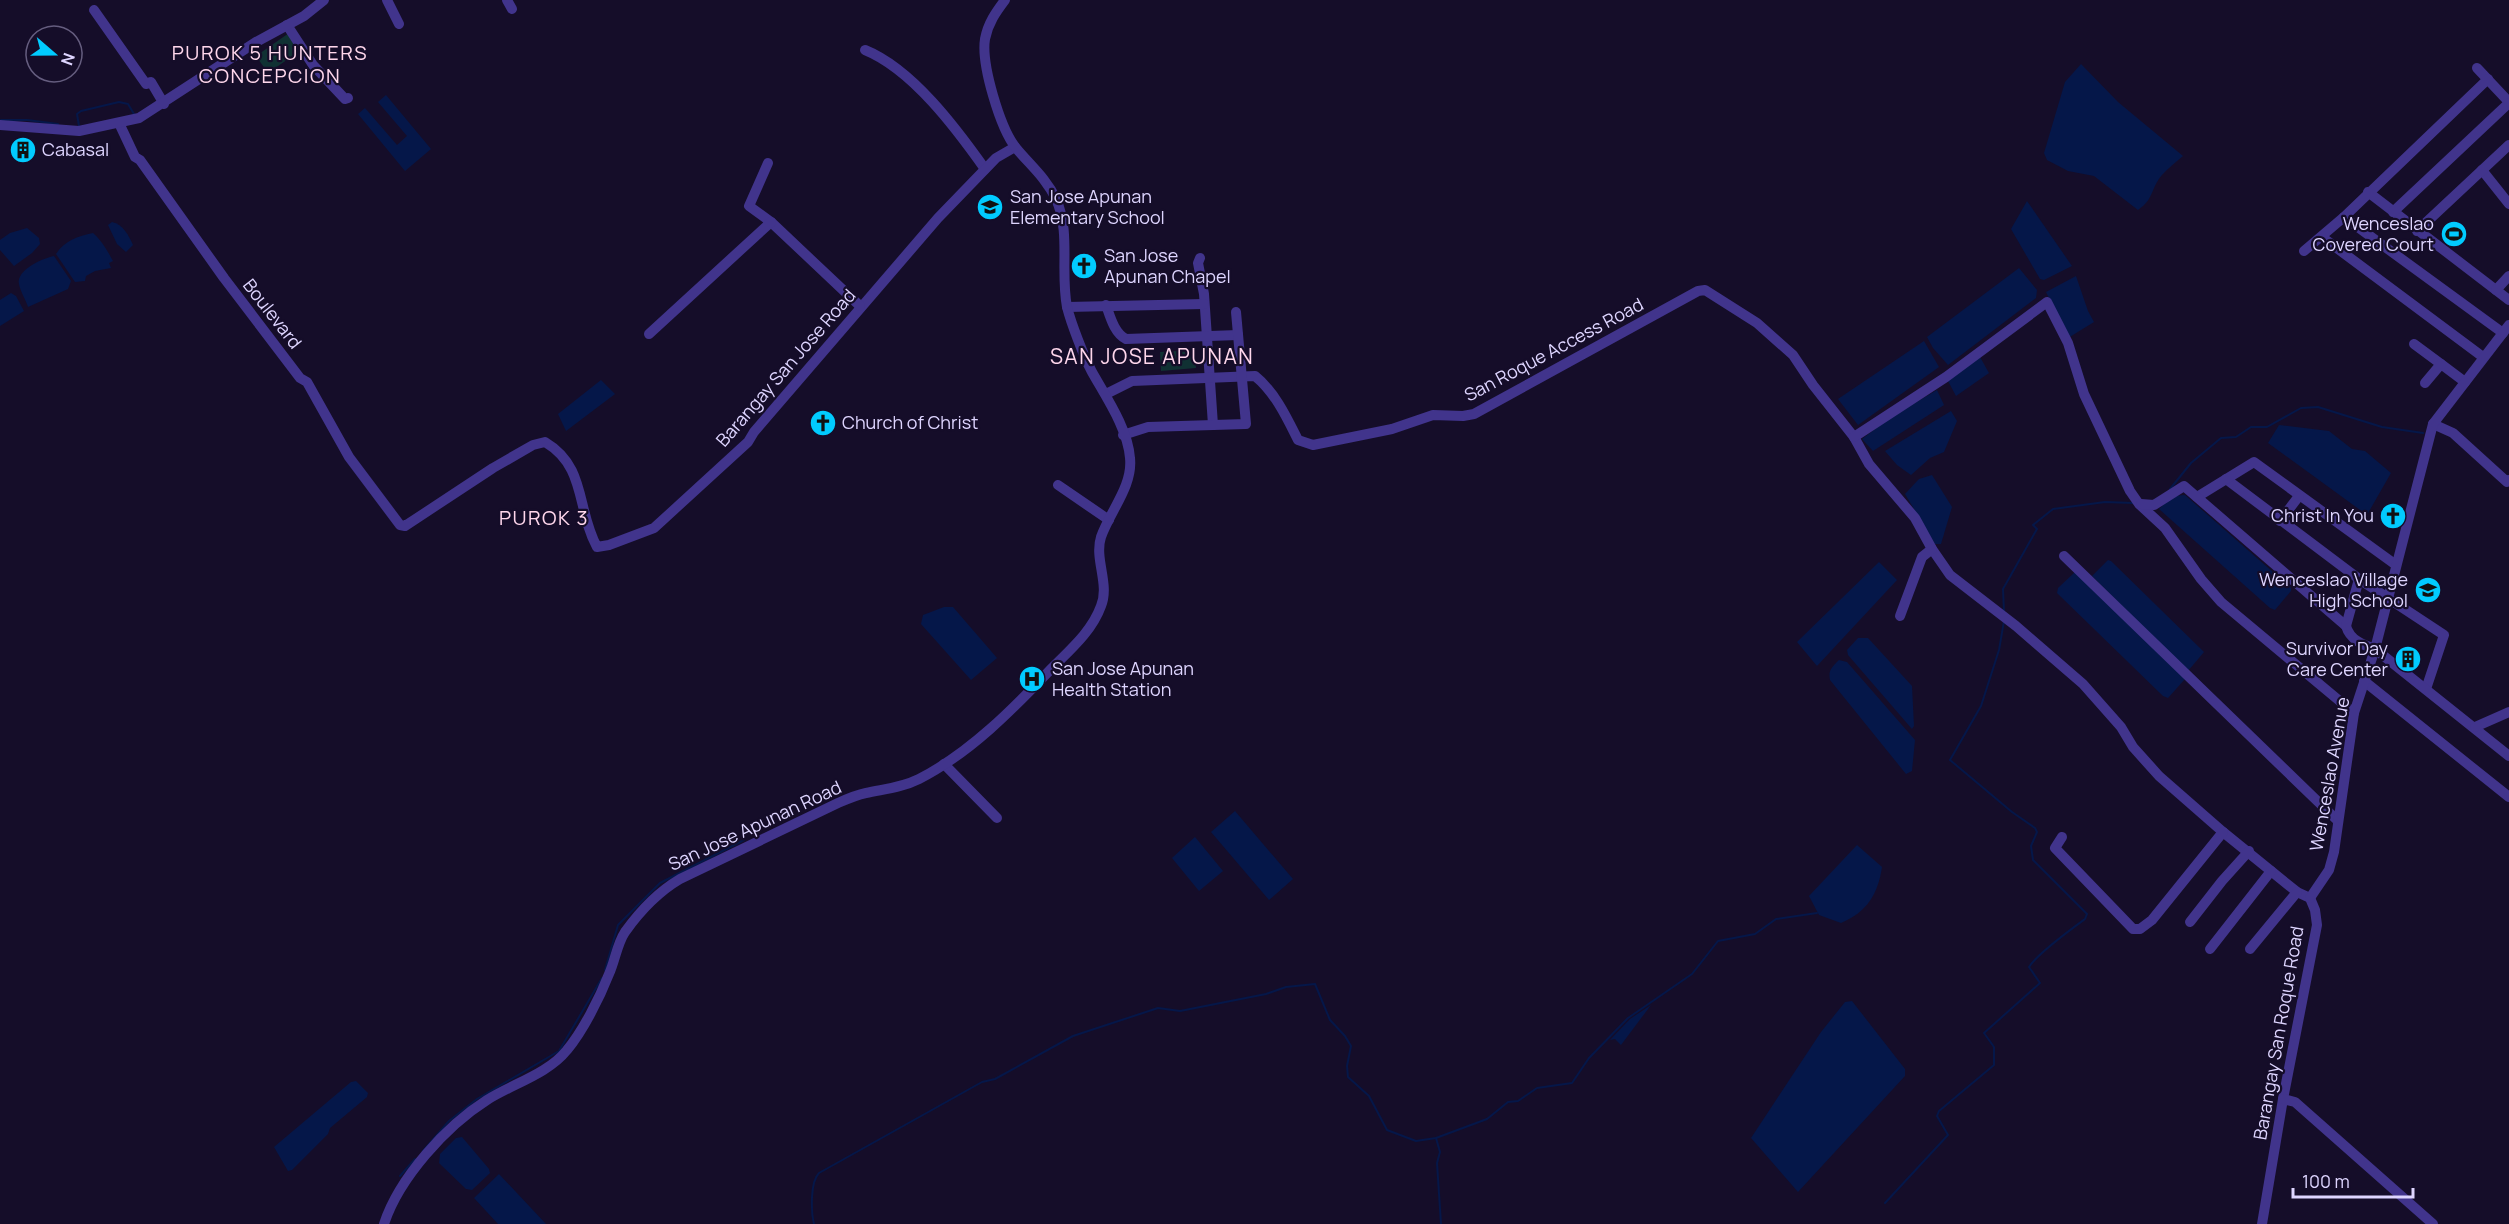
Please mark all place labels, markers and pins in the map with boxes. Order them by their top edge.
building icon: Cabasal [8,135,38,165]
place label: Cabasal [42,137,109,161]
place label: San Jose Apunan Elementary School [1010,184,1165,229]
school or university icon: San Jose Apunan Elementary School [975,192,1005,222]
place label: Wenceslao Covered Court [2313,211,2434,256]
sports icon: Wenceslao Covered Court [2439,219,2469,249]
place label: San Jose Apunan Chapel [1104,243,1231,288]
church icon: San Jose Apunan Chapel [1069,251,1099,281]
church icon: Church of Christ [808,408,838,438]
place label: Church of Christ [842,410,978,434]
church icon: Christ In You [2378,501,2408,531]
place label: Christ In You [2271,503,2374,527]
place label: Wenceslao Village High School [2259,567,2408,612]
school or university icon: Wenceslao Village High School [2413,575,2443,605]
place label: Survivor Day Care Center [2286,636,2389,681]
building icon: Survivor Day Care Center [2393,644,2423,674]
place label: San Jose Apunan Health Station [1052,656,1194,701]
hospital icon: San Jose Apunan Health Station [1017,664,1047,694]

